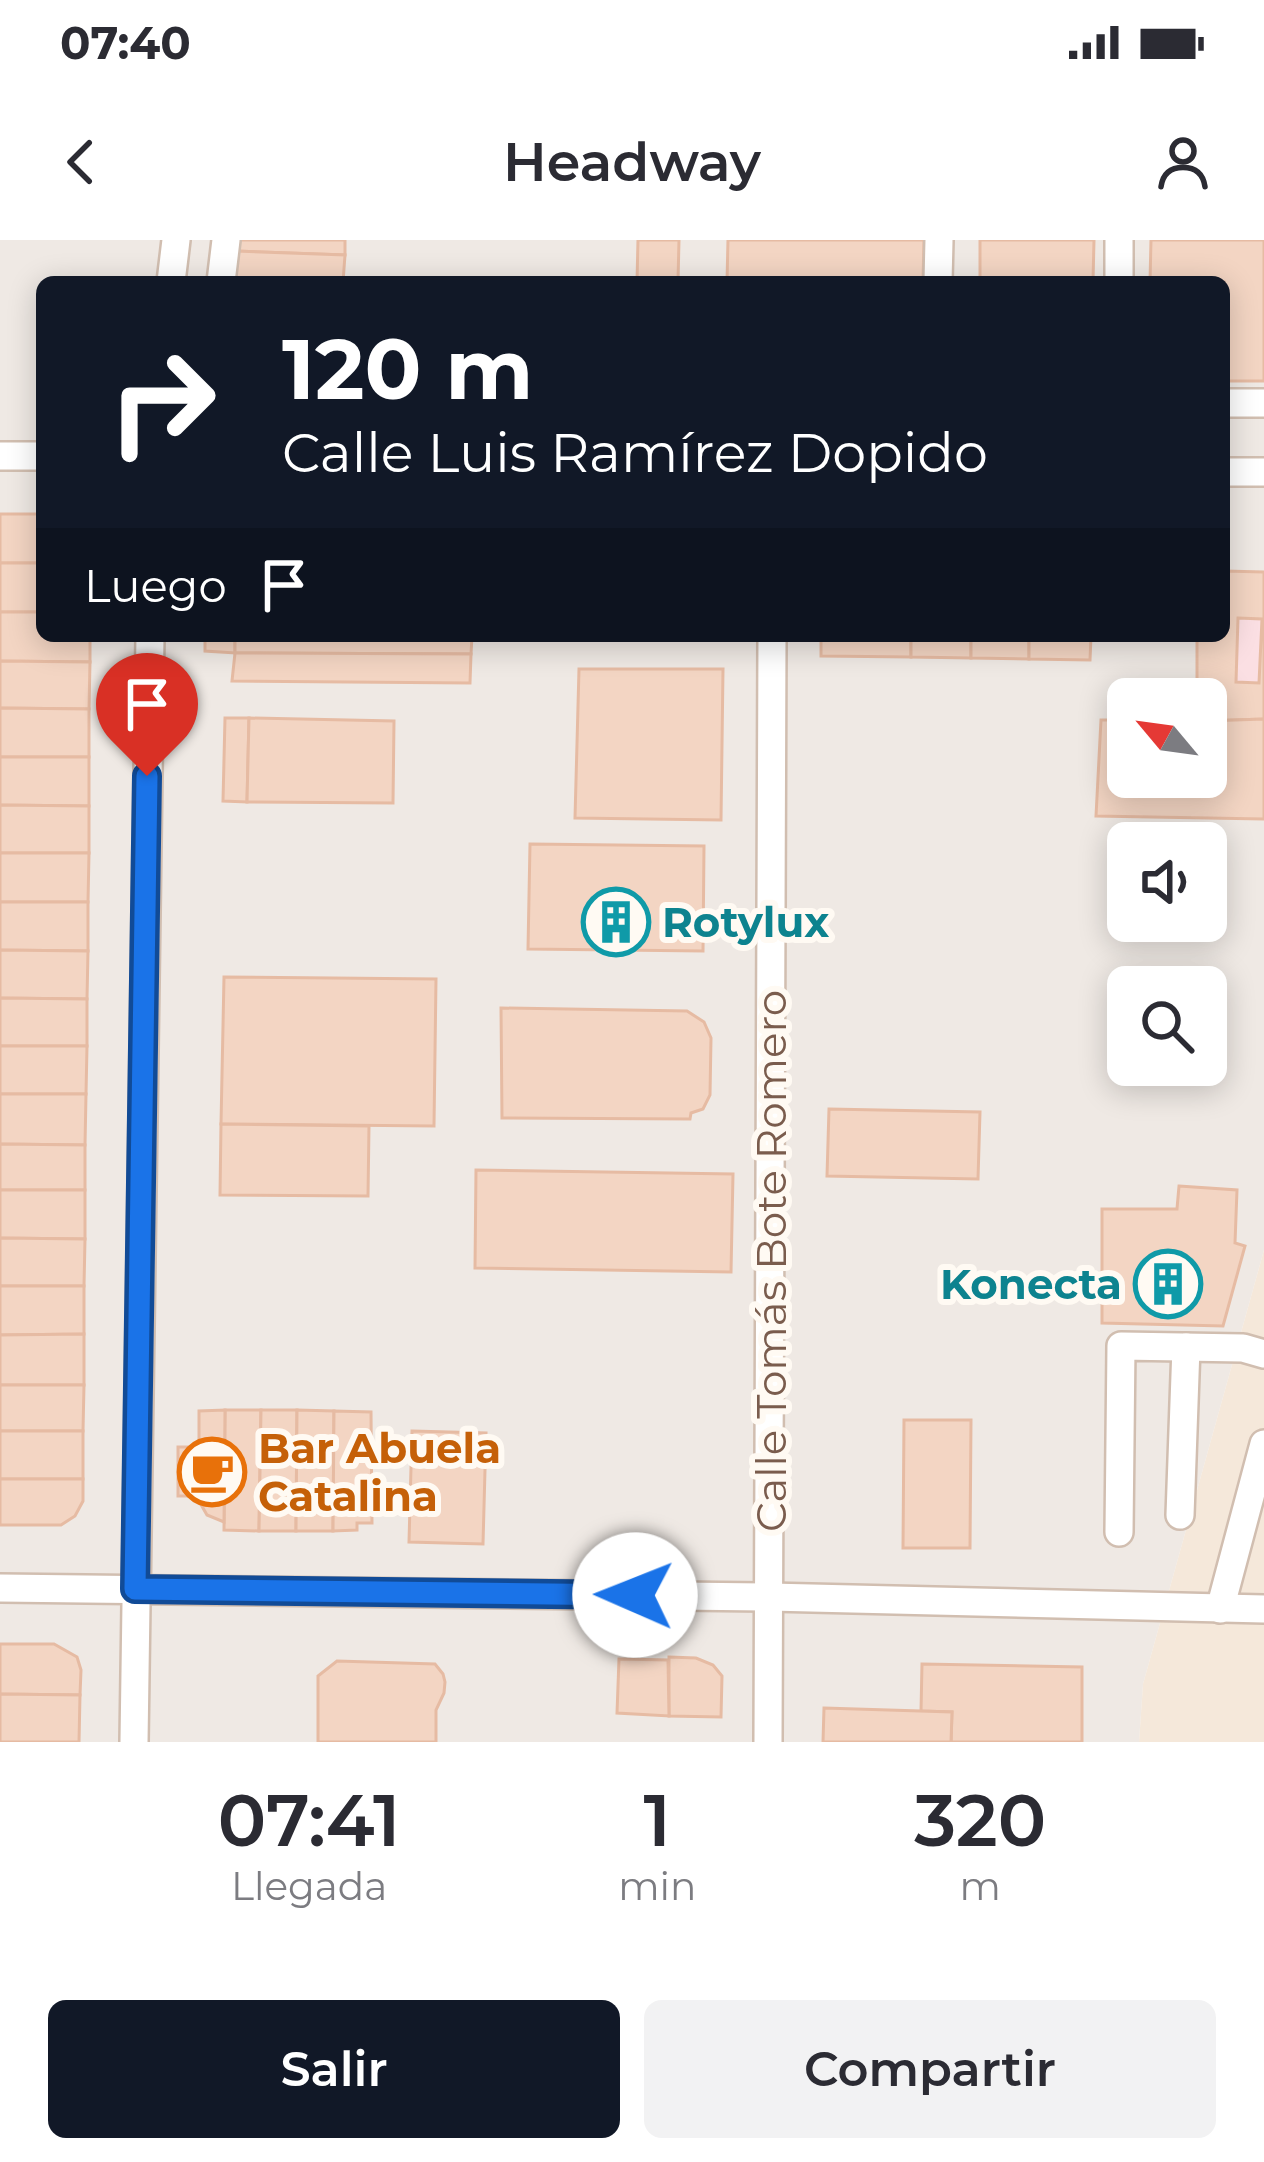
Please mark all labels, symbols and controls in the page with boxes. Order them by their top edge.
text: 07:40 [60,15,191,70]
icon: back [48,129,114,195]
text: Headway [503,129,761,195]
icon: person [1150,129,1216,195]
text: 120 m [282,318,533,420]
icon: right [84,324,240,480]
text: Calle Luis Ramírez Dopido [282,420,988,486]
icon: arrive [251,552,317,618]
text: Luego [84,558,227,613]
pin [96,653,198,776]
icon: arrive [114,671,180,737]
north arrow [1107,678,1227,798]
map controls [1107,678,1227,1086]
button: sound [1107,822,1227,942]
building icon: Rotylux [581,887,651,957]
place label: Rotylux [662,896,829,948]
button: search [1107,966,1227,1086]
street label: Calle Tomás Bote Romero [745,990,797,1532]
building icon: Konecta [1133,1249,1203,1319]
place label: Konecta [940,1258,1122,1310]
place label: Bar Abuela Catalina [258,1422,501,1522]
cafe icon: Bar Abuela Catalina [177,1437,247,1507]
position arrow [572,1532,698,1658]
text: 07:41 [218,1776,400,1864]
text: 1 [644,1776,671,1864]
text: 320 [914,1776,1046,1864]
text: Llegada [231,1862,387,1910]
text: min [618,1862,696,1910]
text: m [959,1862,1001,1910]
button: Salir [48,2000,620,2138]
button: Compartir [644,2000,1216,2138]

